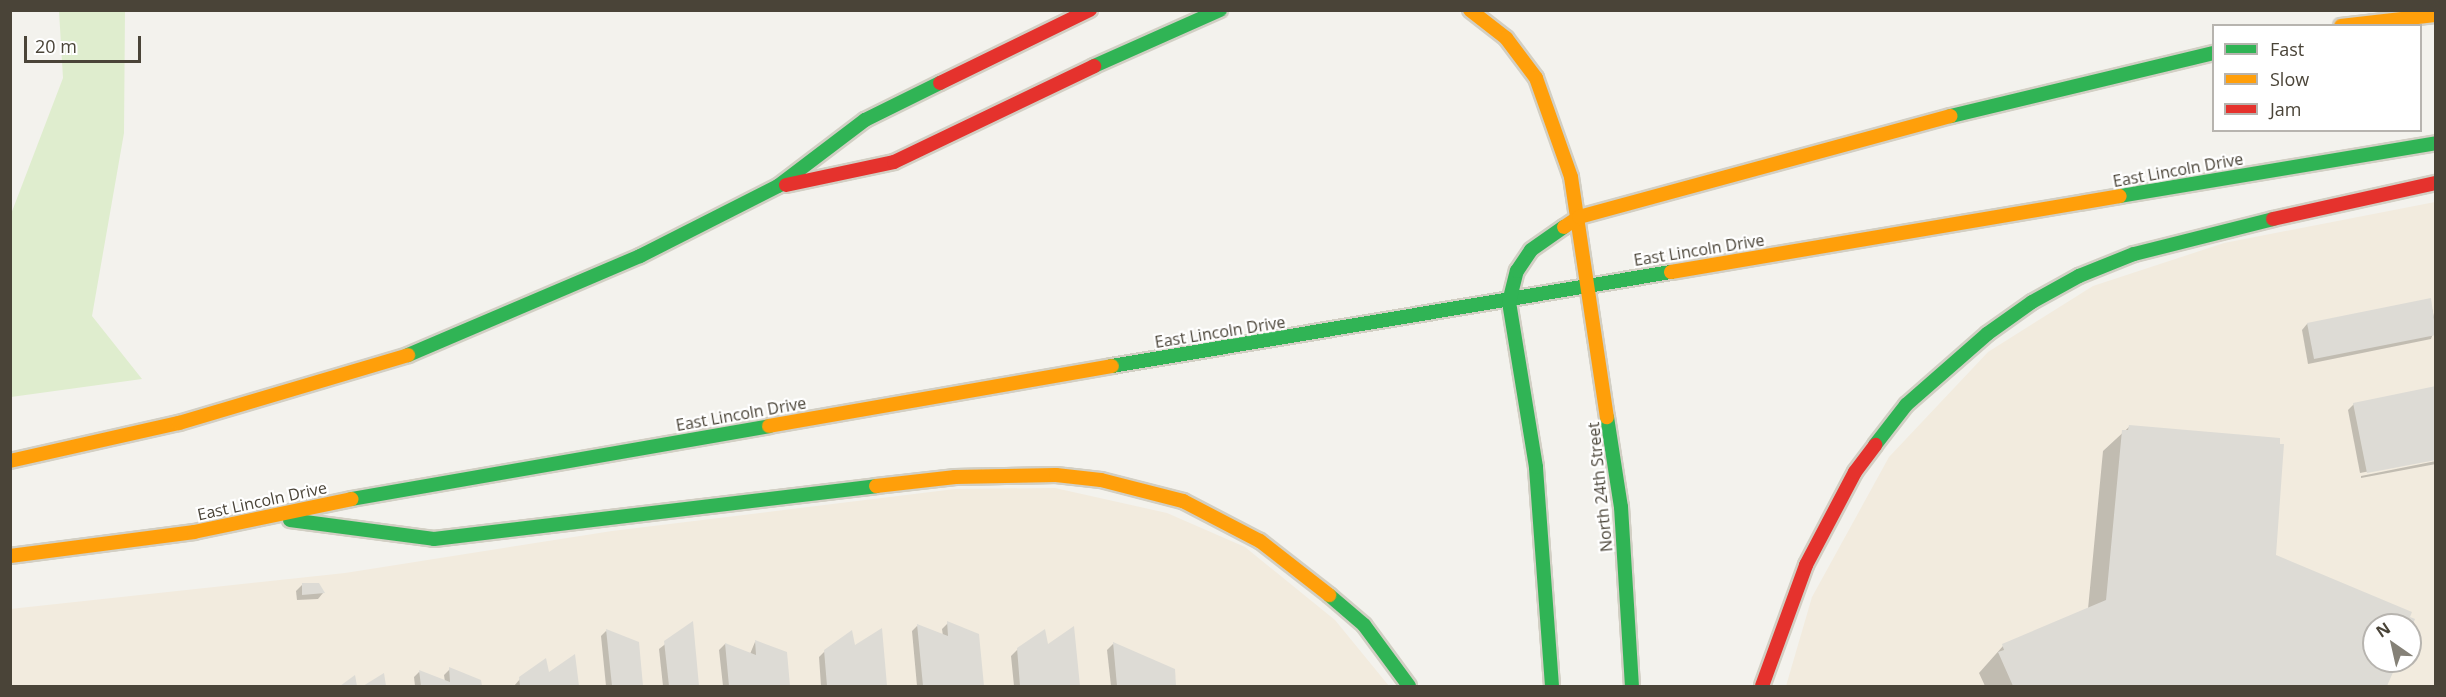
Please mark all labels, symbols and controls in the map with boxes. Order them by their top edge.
scale bar [27,24,144,62]
legend [2212,24,2422,132]
text: 20 m [35,34,77,58]
text: Fast [2270,37,2304,61]
text: Slow [2270,67,2309,91]
text: Jam [2270,97,2302,121]
street label: East Lincoln Drive [2111,149,2245,191]
street label: East Lincoln Drive [1632,230,1766,270]
street label: East Lincoln Drive [1153,312,1287,352]
street label: East Lincoln Drive [674,393,808,435]
street label: North 24th Street [1584,421,1616,553]
street label: East Lincoln Drive [195,478,329,524]
north arrow [2362,613,2422,673]
text: N [2372,617,2395,642]

